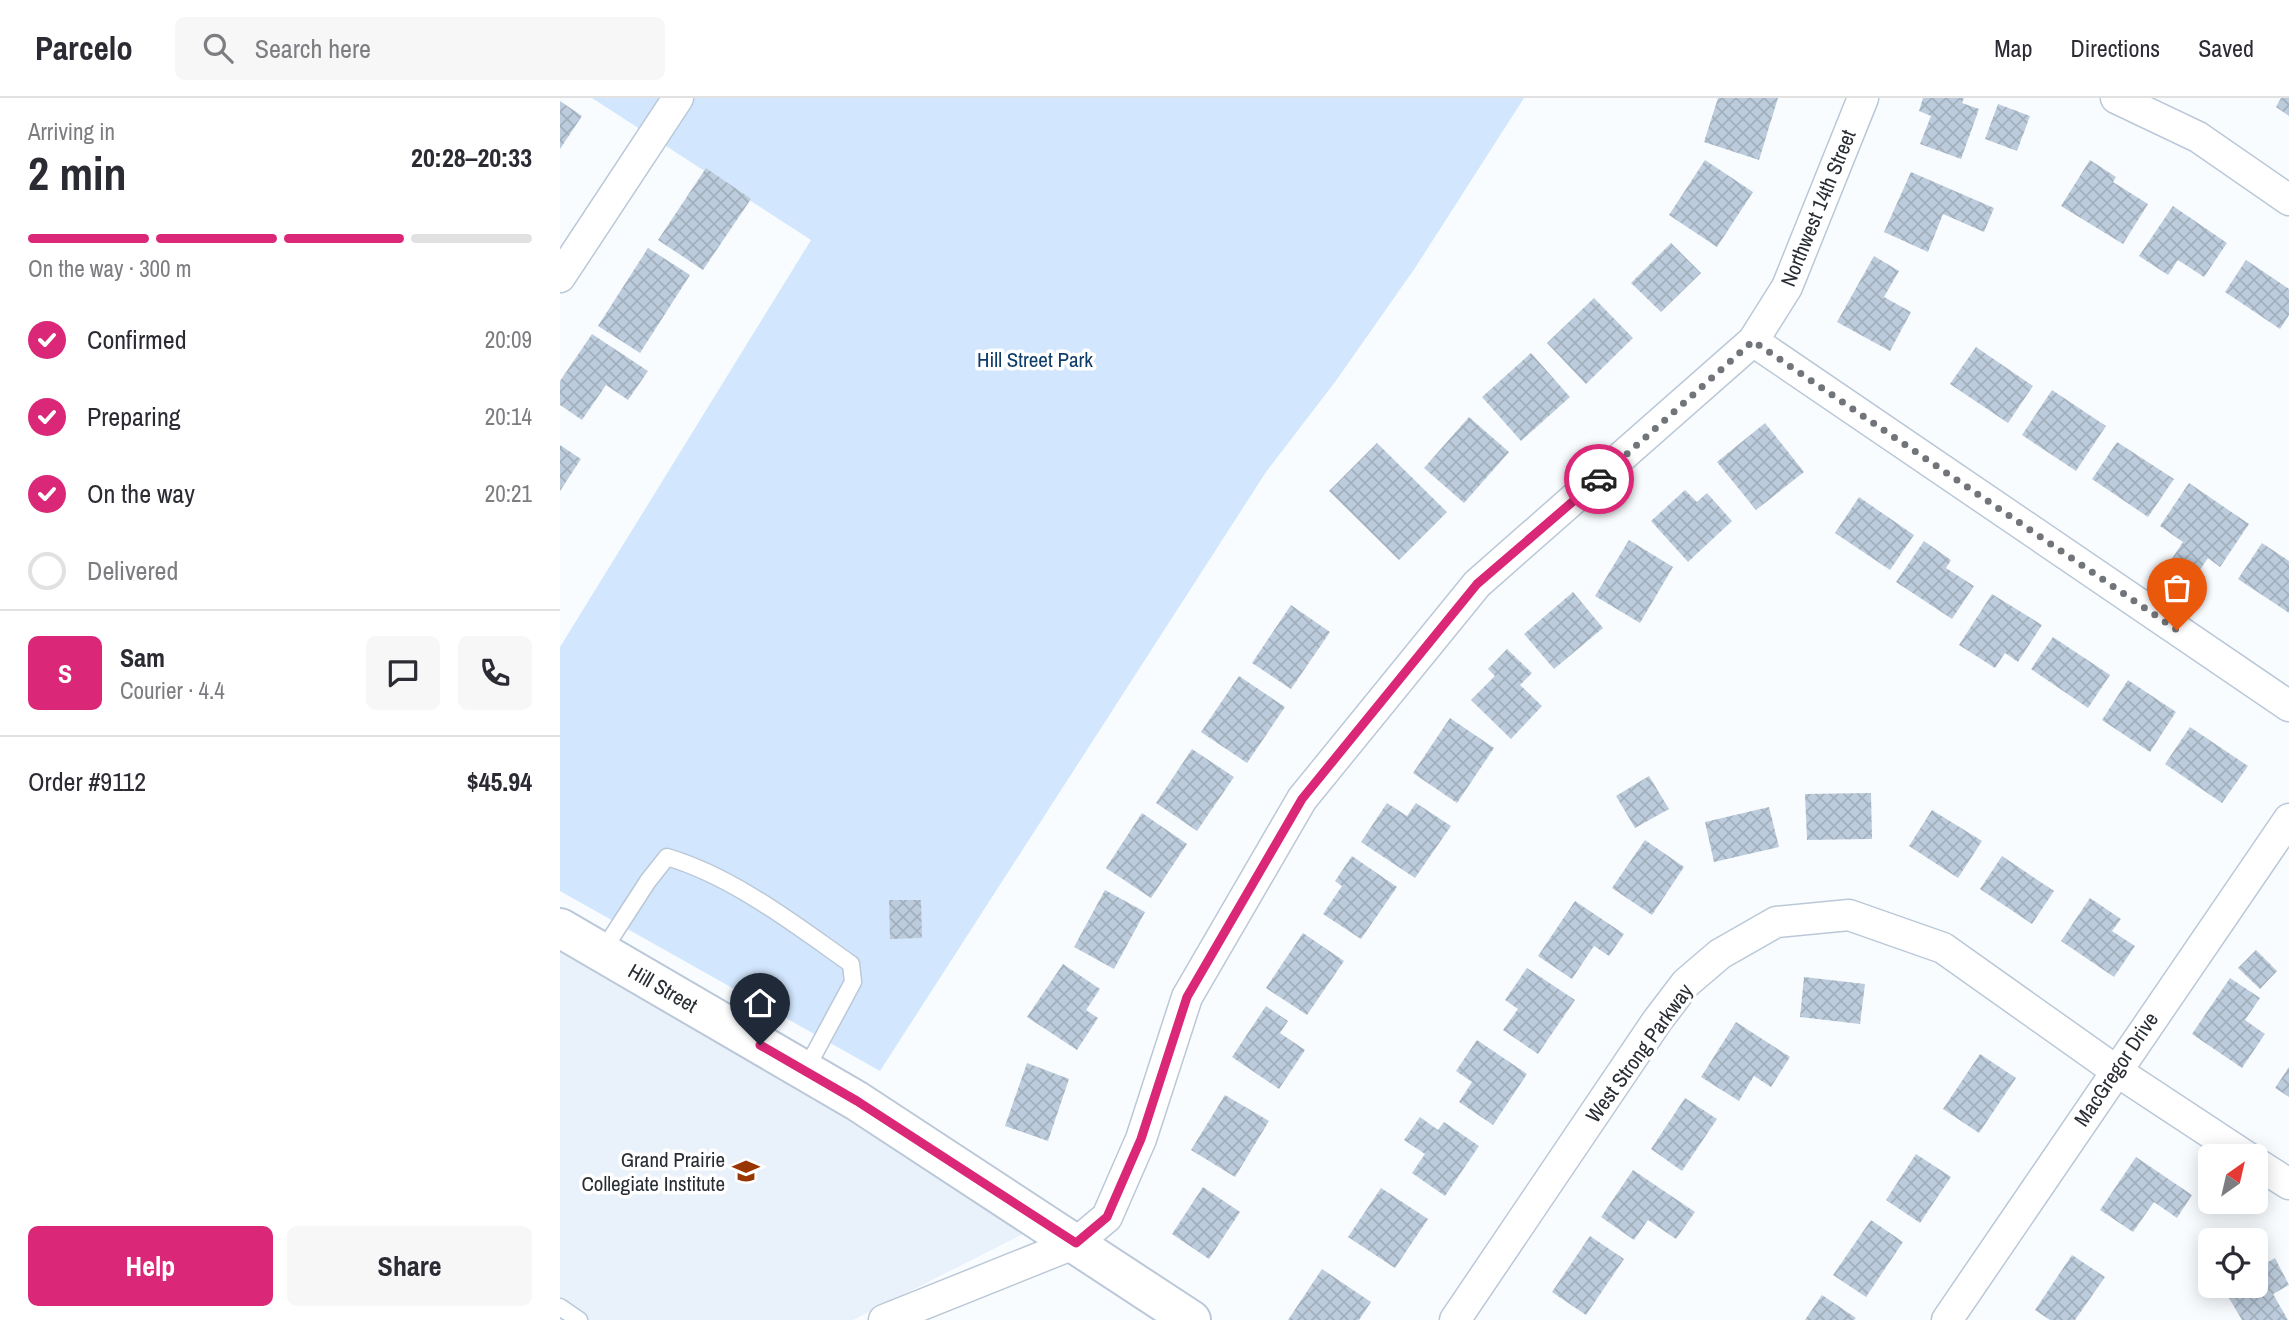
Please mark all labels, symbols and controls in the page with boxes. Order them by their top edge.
search box [175,17,665,80]
text: Parcelo [35,26,133,70]
icon: search [199,29,237,67]
text: Search here [255,31,371,66]
text: Map [1994,32,2032,64]
text: Directions [2070,32,2160,64]
text: Saved [2198,32,2254,64]
text: Arriving in [28,116,115,147]
street label: Northwest 14th Street [1773,125,1863,291]
text: 20:28–20:33 [411,140,532,175]
text: 2 min [28,142,127,204]
text: On the way · 300 m [28,253,192,284]
icon: check [28,321,66,359]
text: Confirmed [87,322,187,357]
text: 20:09 [485,324,532,355]
park label: Hill Street Park [977,345,1093,374]
icon: check [28,398,66,436]
text: Preparing [87,399,181,434]
text: 20:14 [485,401,532,432]
courier [1564,444,1634,514]
icon: car [1580,460,1618,498]
icon: check [28,475,66,513]
text: On the way [87,476,195,511]
text: 20:21 [485,478,532,509]
text: Delivered [87,553,178,588]
pin [2147,558,2207,630]
icon: bag [2158,569,2196,607]
button: chat [366,636,440,710]
button: phone [458,636,532,710]
text: Sam [120,640,165,675]
text: S [58,656,72,691]
text: Courier · 4.4 [120,675,225,706]
text: Order #9112 [28,764,146,799]
text: $45.94 [467,764,532,799]
street label: Hill Street [623,957,703,1020]
pin [730,973,790,1045]
street label: West Strong Parkway [1579,977,1700,1128]
icon: home [741,984,779,1022]
street label: MacGregor Drive [2067,1006,2165,1132]
north arrow [2198,1144,2268,1214]
map controls [2198,1144,2268,1298]
place label: Grand Prairie Collegiate Institute [581,1145,725,1198]
school or university icon: Grand Prairie Collegiate Institute [731,1156,761,1186]
button: Help [28,1226,273,1306]
button: Share [287,1226,532,1306]
button: locate [2198,1228,2268,1298]

